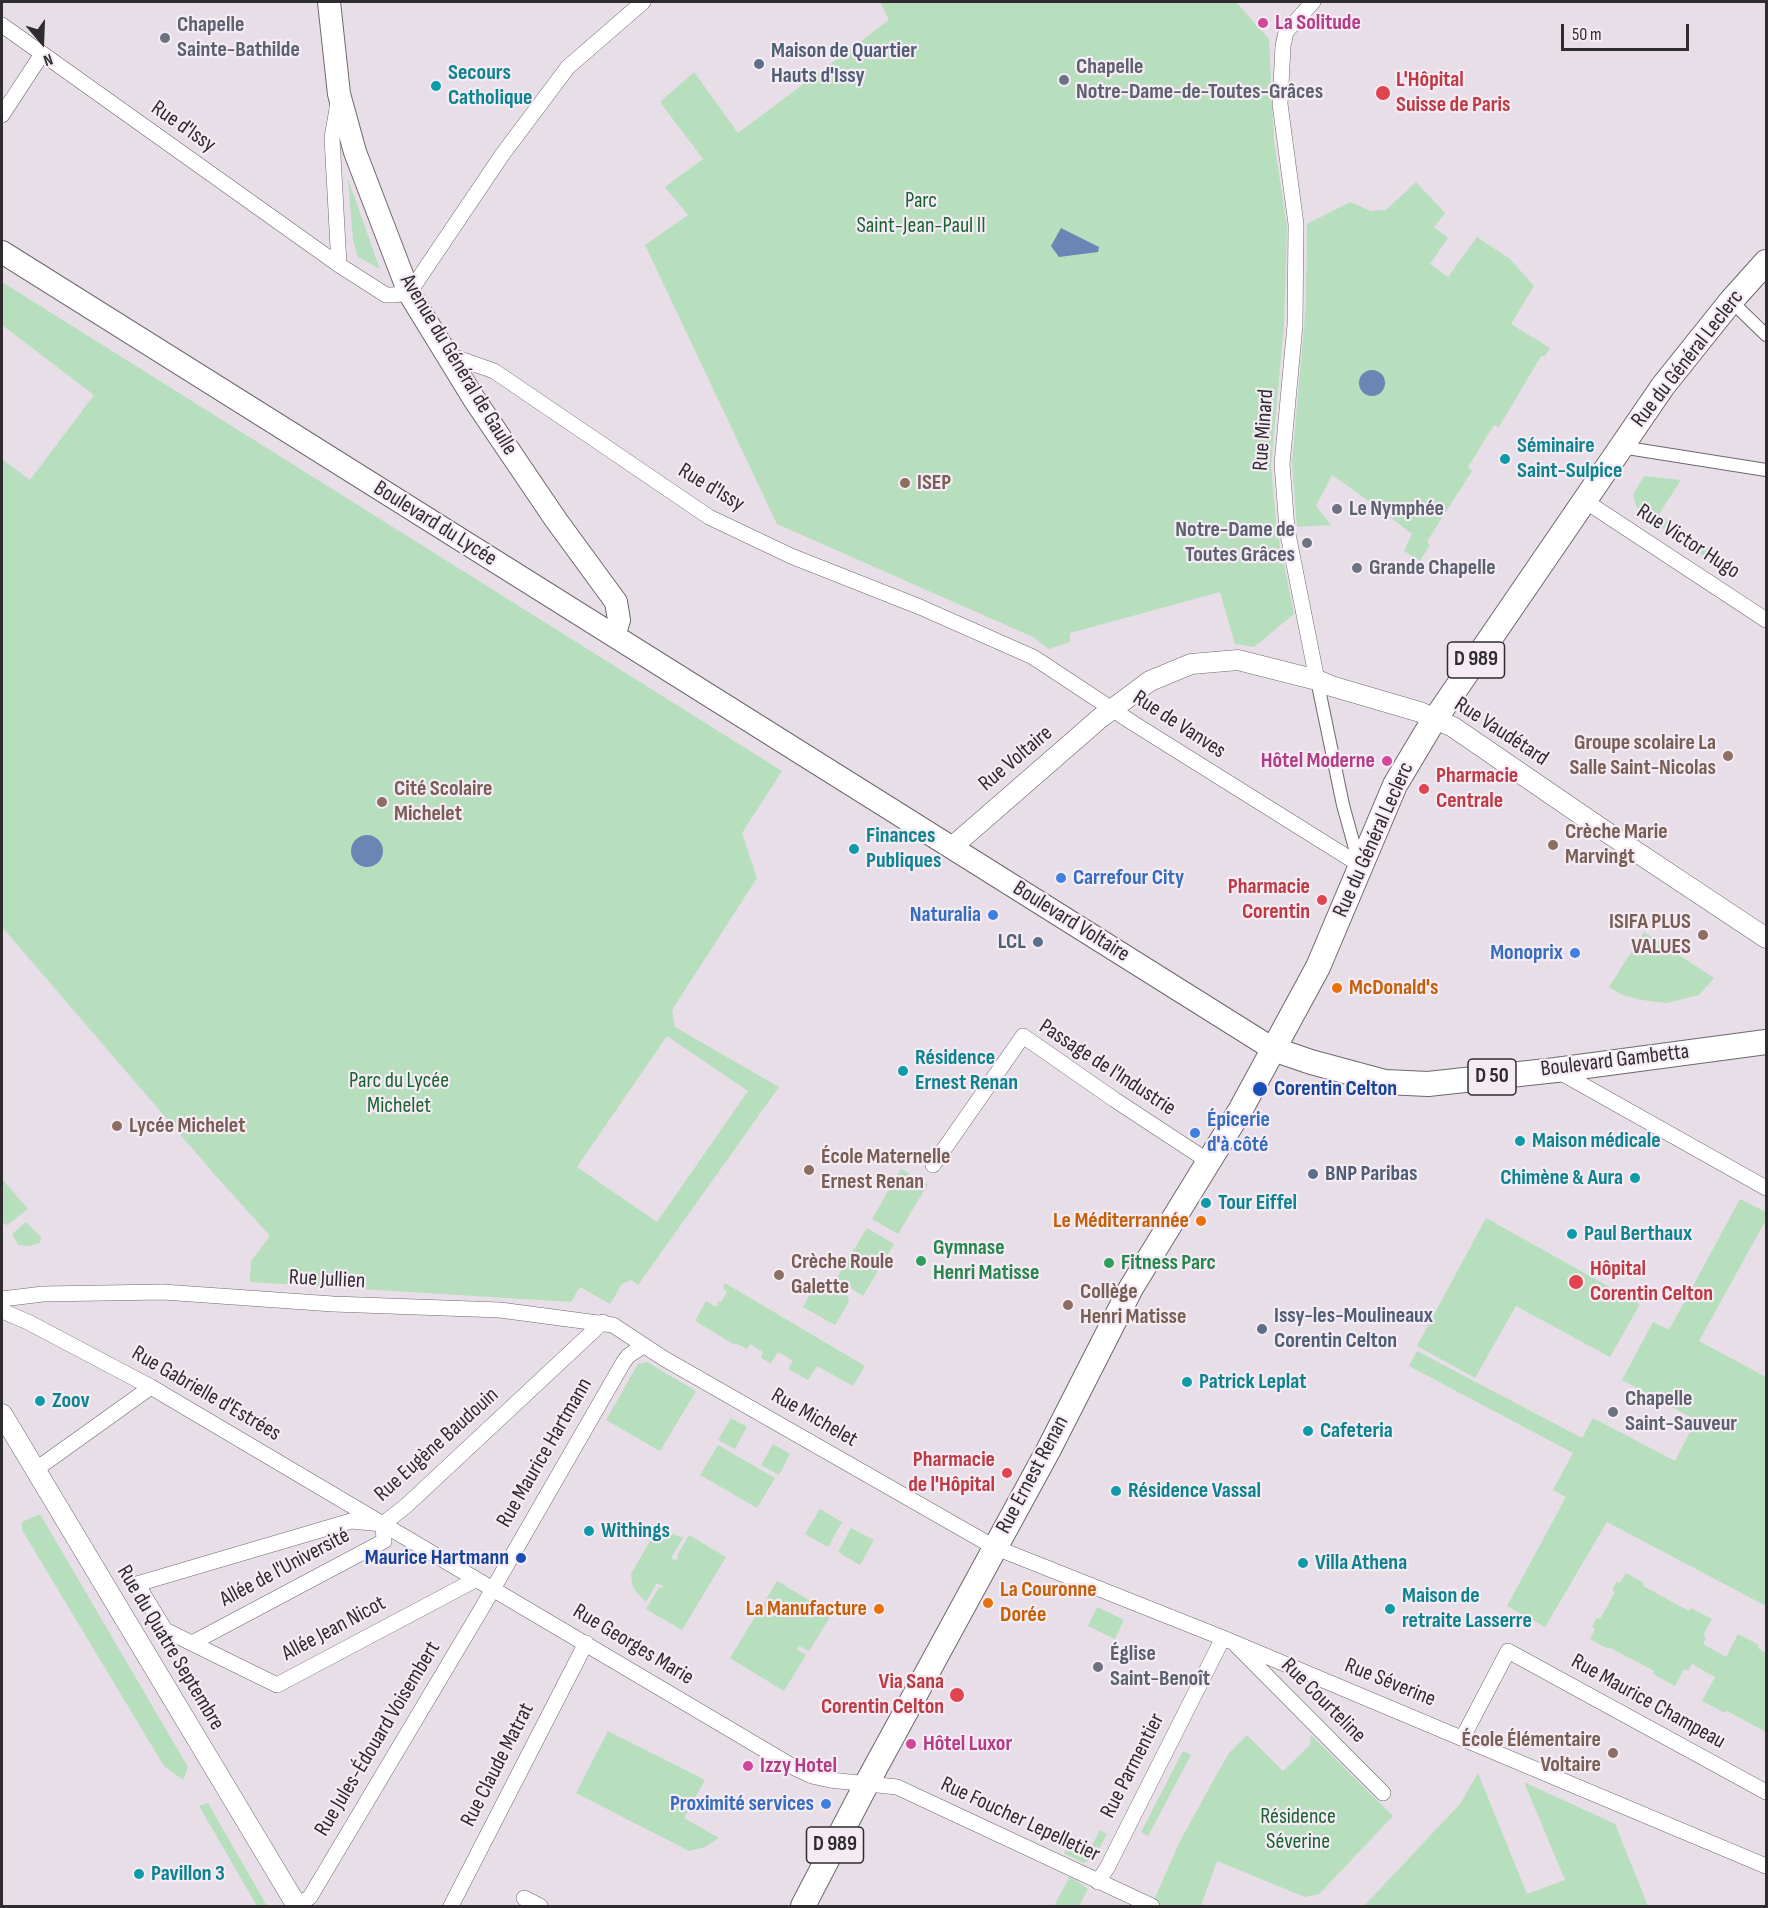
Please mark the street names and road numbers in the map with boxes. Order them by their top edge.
street label: Rue d'Issy [146,95,220,159]
street label: Avenue du Général de Gaulle [394,270,522,460]
street label: Rue du Général Leclerc [1626,285,1750,433]
street label: Rue Minard [1248,388,1280,472]
street label: Rue d'Issy [673,458,749,518]
street label: Boulevard du Lycée [368,476,502,572]
street label: Rue Victor Hugo [1631,499,1745,585]
road number: D 989 [1448,642,1504,678]
street label: Rue de Vanves [1128,685,1230,765]
street label: Rue Vaudétard [1449,692,1553,772]
street label: Rue Voltaire [974,721,1058,797]
street label: Rue du Général Leclerc [1328,758,1420,922]
street label: Boulevard Voltaire [1008,876,1134,968]
street label: Passage de l'Industrie [1034,1014,1180,1122]
street label: Boulevard Gambetta [1539,1039,1691,1083]
road number: D 50 [1468,1059,1516,1095]
street label: Rue Jullien [288,1265,366,1295]
street label: Rue Gabrielle d'Estrées [127,1341,285,1447]
street label: Rue Maurice Hartmann [492,1374,598,1532]
street label: Rue Eugène Baudouin [370,1382,504,1508]
street label: Rue Michelet [766,1383,862,1453]
street label: Rue Ernest Renan [991,1412,1075,1538]
street label: Allée de l'Université [216,1523,354,1613]
street label: Rue du Quatre Septembre [110,1561,230,1735]
street label: Allée Jean Nicot [278,1591,390,1667]
street label: Rue Georges Marie [568,1599,698,1691]
street label: Rue Jules-Édouard Voisembert [309,1637,447,1841]
street label: Rue Maurice Champeau [1566,1649,1730,1755]
street label: Rue Courteline [1275,1653,1371,1749]
street label: Rue Séverine [1341,1653,1439,1713]
street label: Rue Claude Matrat [456,1699,540,1831]
street label: Rue Parmentier [1095,1709,1171,1823]
street label: Rue Foucher Lepelletier [936,1772,1104,1868]
road number: D 989 [806,1827,864,1863]

